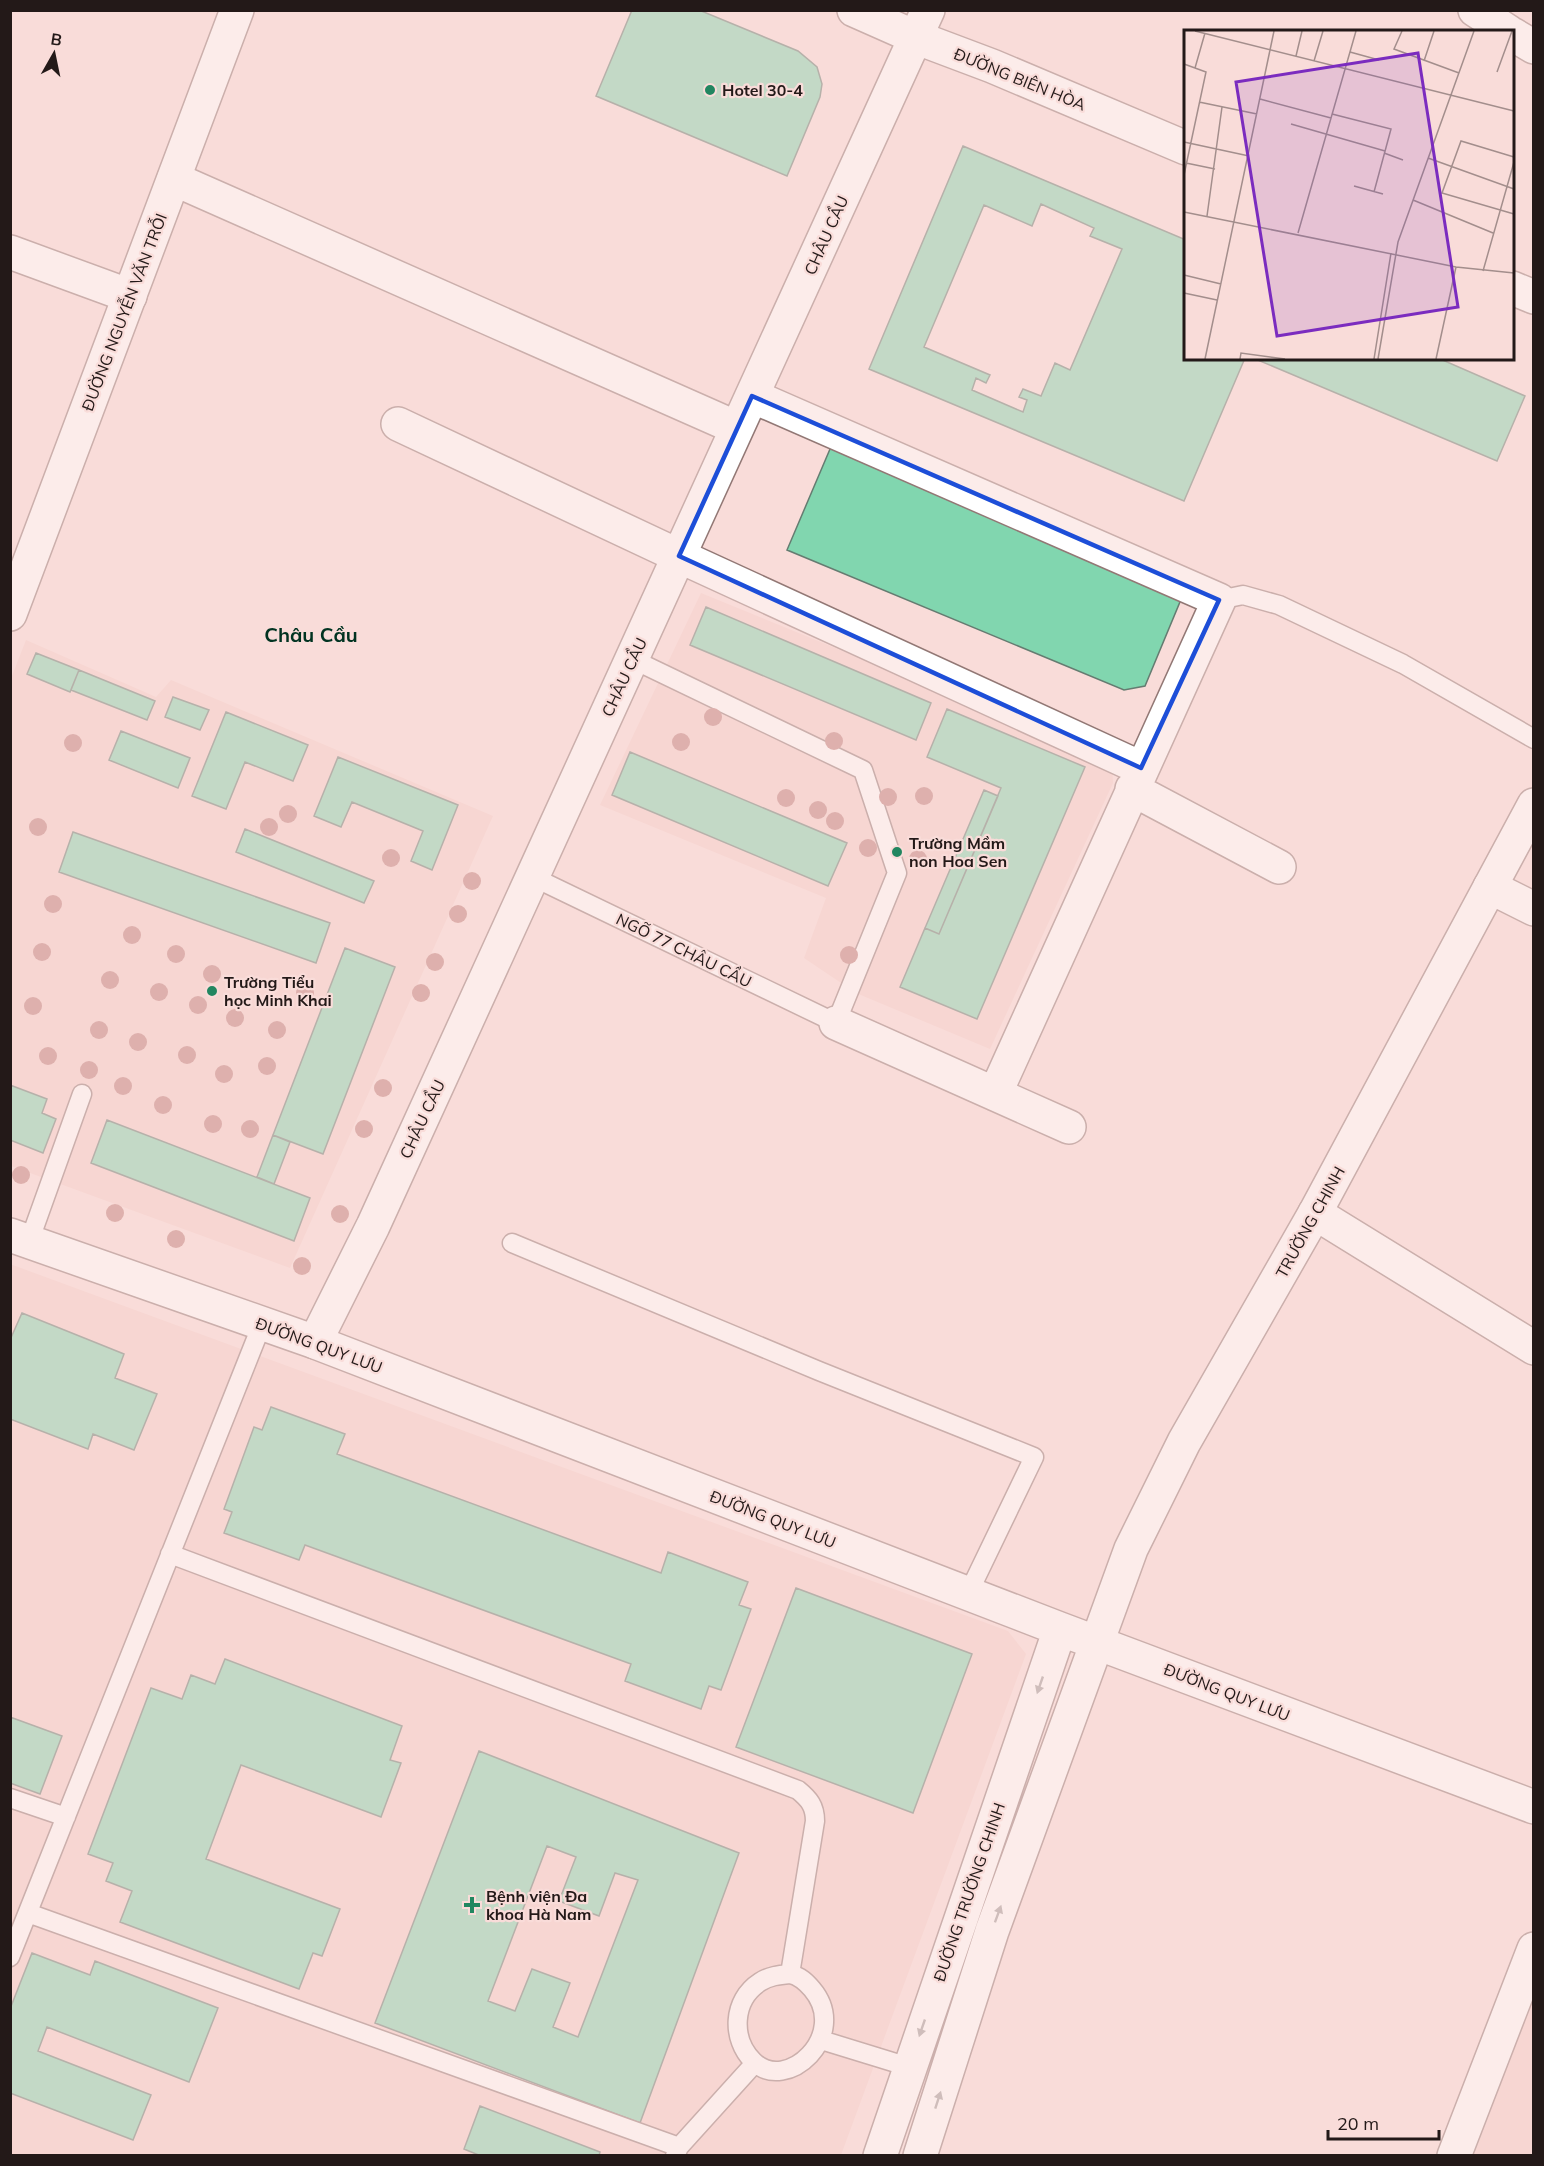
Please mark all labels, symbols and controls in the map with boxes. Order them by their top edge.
north arrow [24,24,84,84]
text: B [49,28,63,50]
inset map [1184,30,1514,360]
street label: ĐƯỜNG BIÊN HÒA [951,43,1089,115]
place label: Hotel 30-4 [722,80,803,100]
marker: Hotel 30-4 [703,83,717,97]
street label: CHÂU CẦU [800,192,852,278]
street label: ĐƯỜNG NGUYỄN VĂN TRỖI [76,210,171,414]
district label: Châu Cầu [264,622,358,647]
street label: CHÂU CẦU [597,634,651,720]
place label: Trường Mầm non Hoa Sen [909,833,1007,871]
marker: Trường Mầm non Hoa Sen [890,845,904,859]
street label: NGÕ 77 CHÂU CẦU [613,909,755,991]
place label: Trường Tiểu học Minh Khai [224,972,332,1010]
marker: Trường Tiểu học Minh Khai [205,984,219,998]
street label: CHÂU CẦU [395,1076,449,1162]
street label: TRƯỜNG CHINH [1271,1163,1349,1281]
street label: ĐƯỜNG QUY LƯU [253,1313,385,1377]
street label: ĐƯỜNG QUY LƯU [707,1486,839,1552]
street label: ĐƯỜNG QUY LƯU [1161,1659,1293,1725]
one-way arrow [1035,1676,1045,1694]
street label: ĐƯỜNG TRƯỜNG CHINH [929,1800,1009,1984]
place label: Bệnh viện Đa khoa Hà Nam [486,1886,591,1924]
marker: Bệnh viện Đa khoa Hà Nam [463,1896,481,1914]
one-way arrow [994,1905,1003,1923]
one-way arrow [917,2019,927,2037]
one-way arrow [934,2091,943,2109]
scale bar [1328,2103,1439,2141]
text: 20 m [1337,2112,1379,2135]

